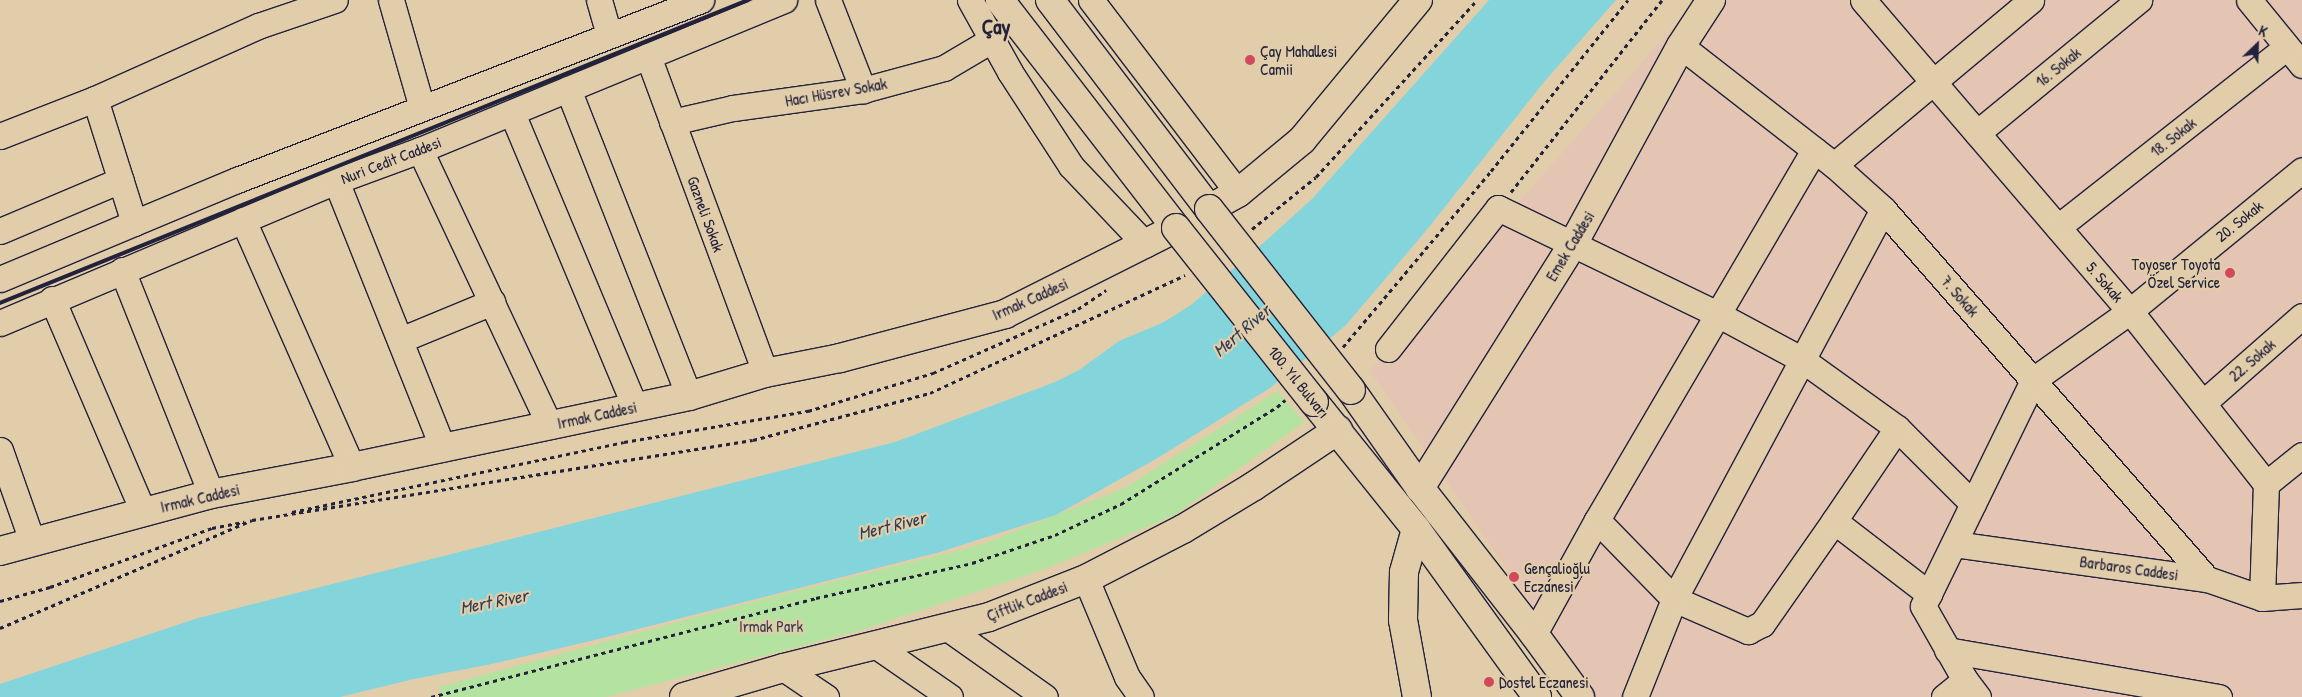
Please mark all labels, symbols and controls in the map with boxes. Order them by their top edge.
district label: Çay [982,14,1010,40]
north arrow [2232,20,2282,70]
text: K [2256,21,2271,41]
place label: Çay Mahallesi Camii [1260,41,1337,79]
street label: 16. Sokak [2032,43,2084,91]
marker: Çay Mahallesi Camii [1244,54,1256,66]
street label: Hacı Hüsrev Sokak [784,74,888,110]
street label: 18. Sokak [2146,113,2200,161]
street label: Nuri Cedit Caddesi [338,132,444,188]
street label: Gazneli Sokak [683,173,729,255]
street label: 20. Sokak [2212,196,2266,246]
street label: Emek Caddesi [1542,208,1598,284]
place label: Toyoser Toyota Özel Service [2132,254,2220,292]
street label: 5. Sokak [2082,258,2128,306]
marker: Toyoser Toyota Özel Service [2224,267,2236,279]
street label: 7. Sokak [1937,271,1983,321]
street label: Irmak Caddesi [989,274,1071,324]
water label: Mert River [1209,300,1275,362]
street label: 22. Sokak [2225,335,2279,385]
street label: 100. Yıl Bulvarı [1264,342,1334,422]
street label: Irmak Caddesi [555,397,639,433]
street label: Irmak Caddesi [158,480,242,516]
water label: Mert River [856,507,928,545]
street label: Barbaros Caddesi [2078,552,2180,584]
place label: Gençalioğlu Eczanesi [1524,558,1590,596]
marker: Gençalioğlu Eczanesi [1508,571,1520,583]
street label: Çiftlik Caddesi [984,577,1070,625]
water label: Mert River [458,585,530,619]
park label: Irmak Park [739,616,803,636]
place label: Dostel Eczanesi [1499,672,1589,692]
marker: Dostel Eczanesi [1483,676,1495,688]

